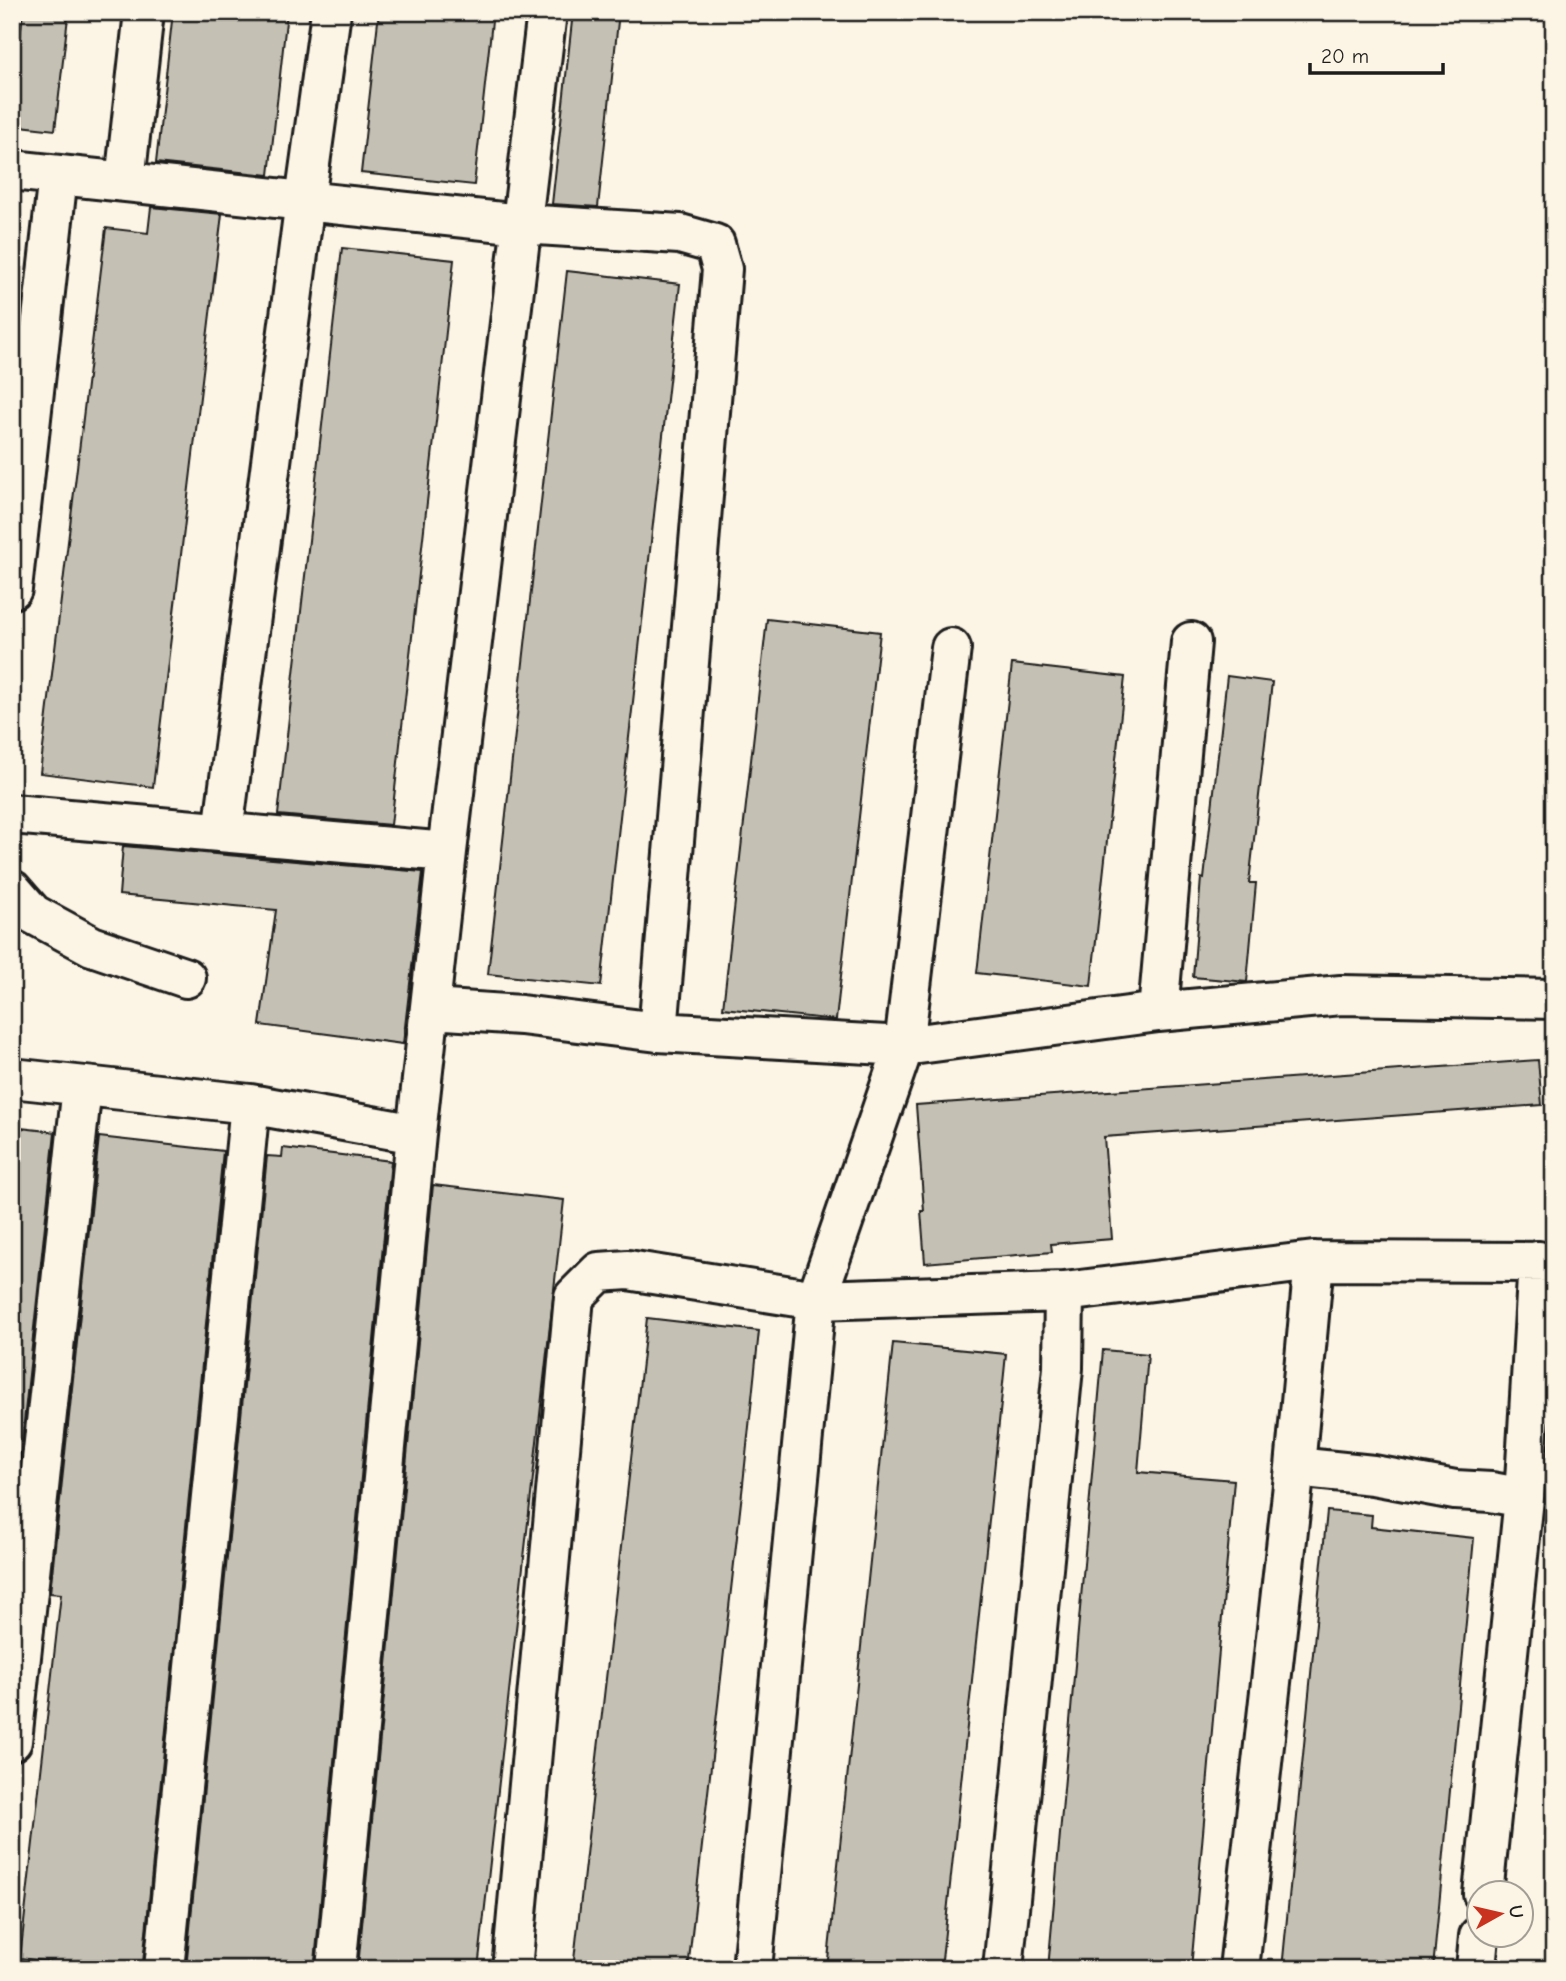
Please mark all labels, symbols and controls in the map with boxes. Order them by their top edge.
scale bar [1310,32,1444,76]
text: 20 m [1321,44,1369,68]
north arrow [1464,1880,1534,1950]
text: U [1504,1904,1528,1920]

